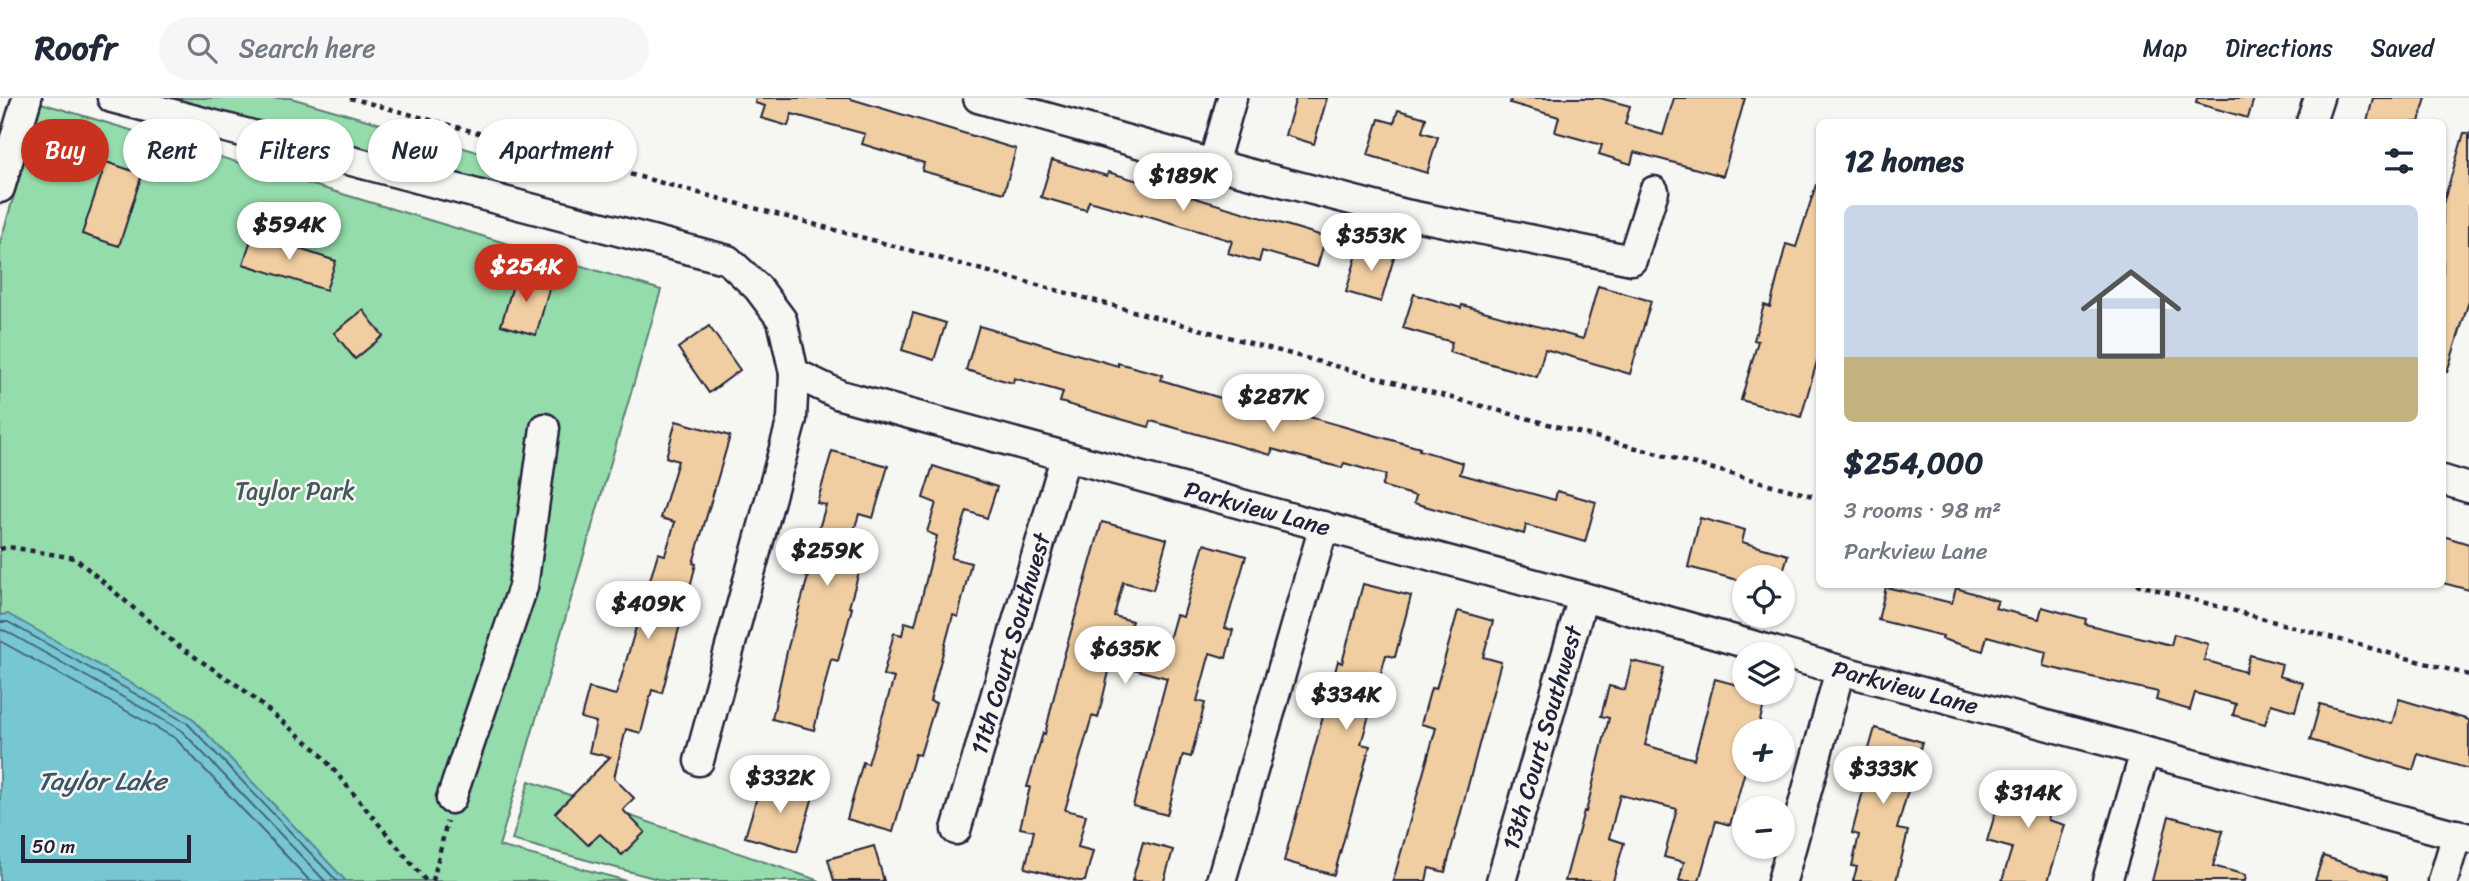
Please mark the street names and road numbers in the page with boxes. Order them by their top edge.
street label: Parkview Lane [1180,469,1335,548]
street label: 11th Court Southwest [958,527,1063,760]
street label: 13th Court Southwest [1490,619,1595,855]
street label: Parkview Lane [1827,648,1983,727]

